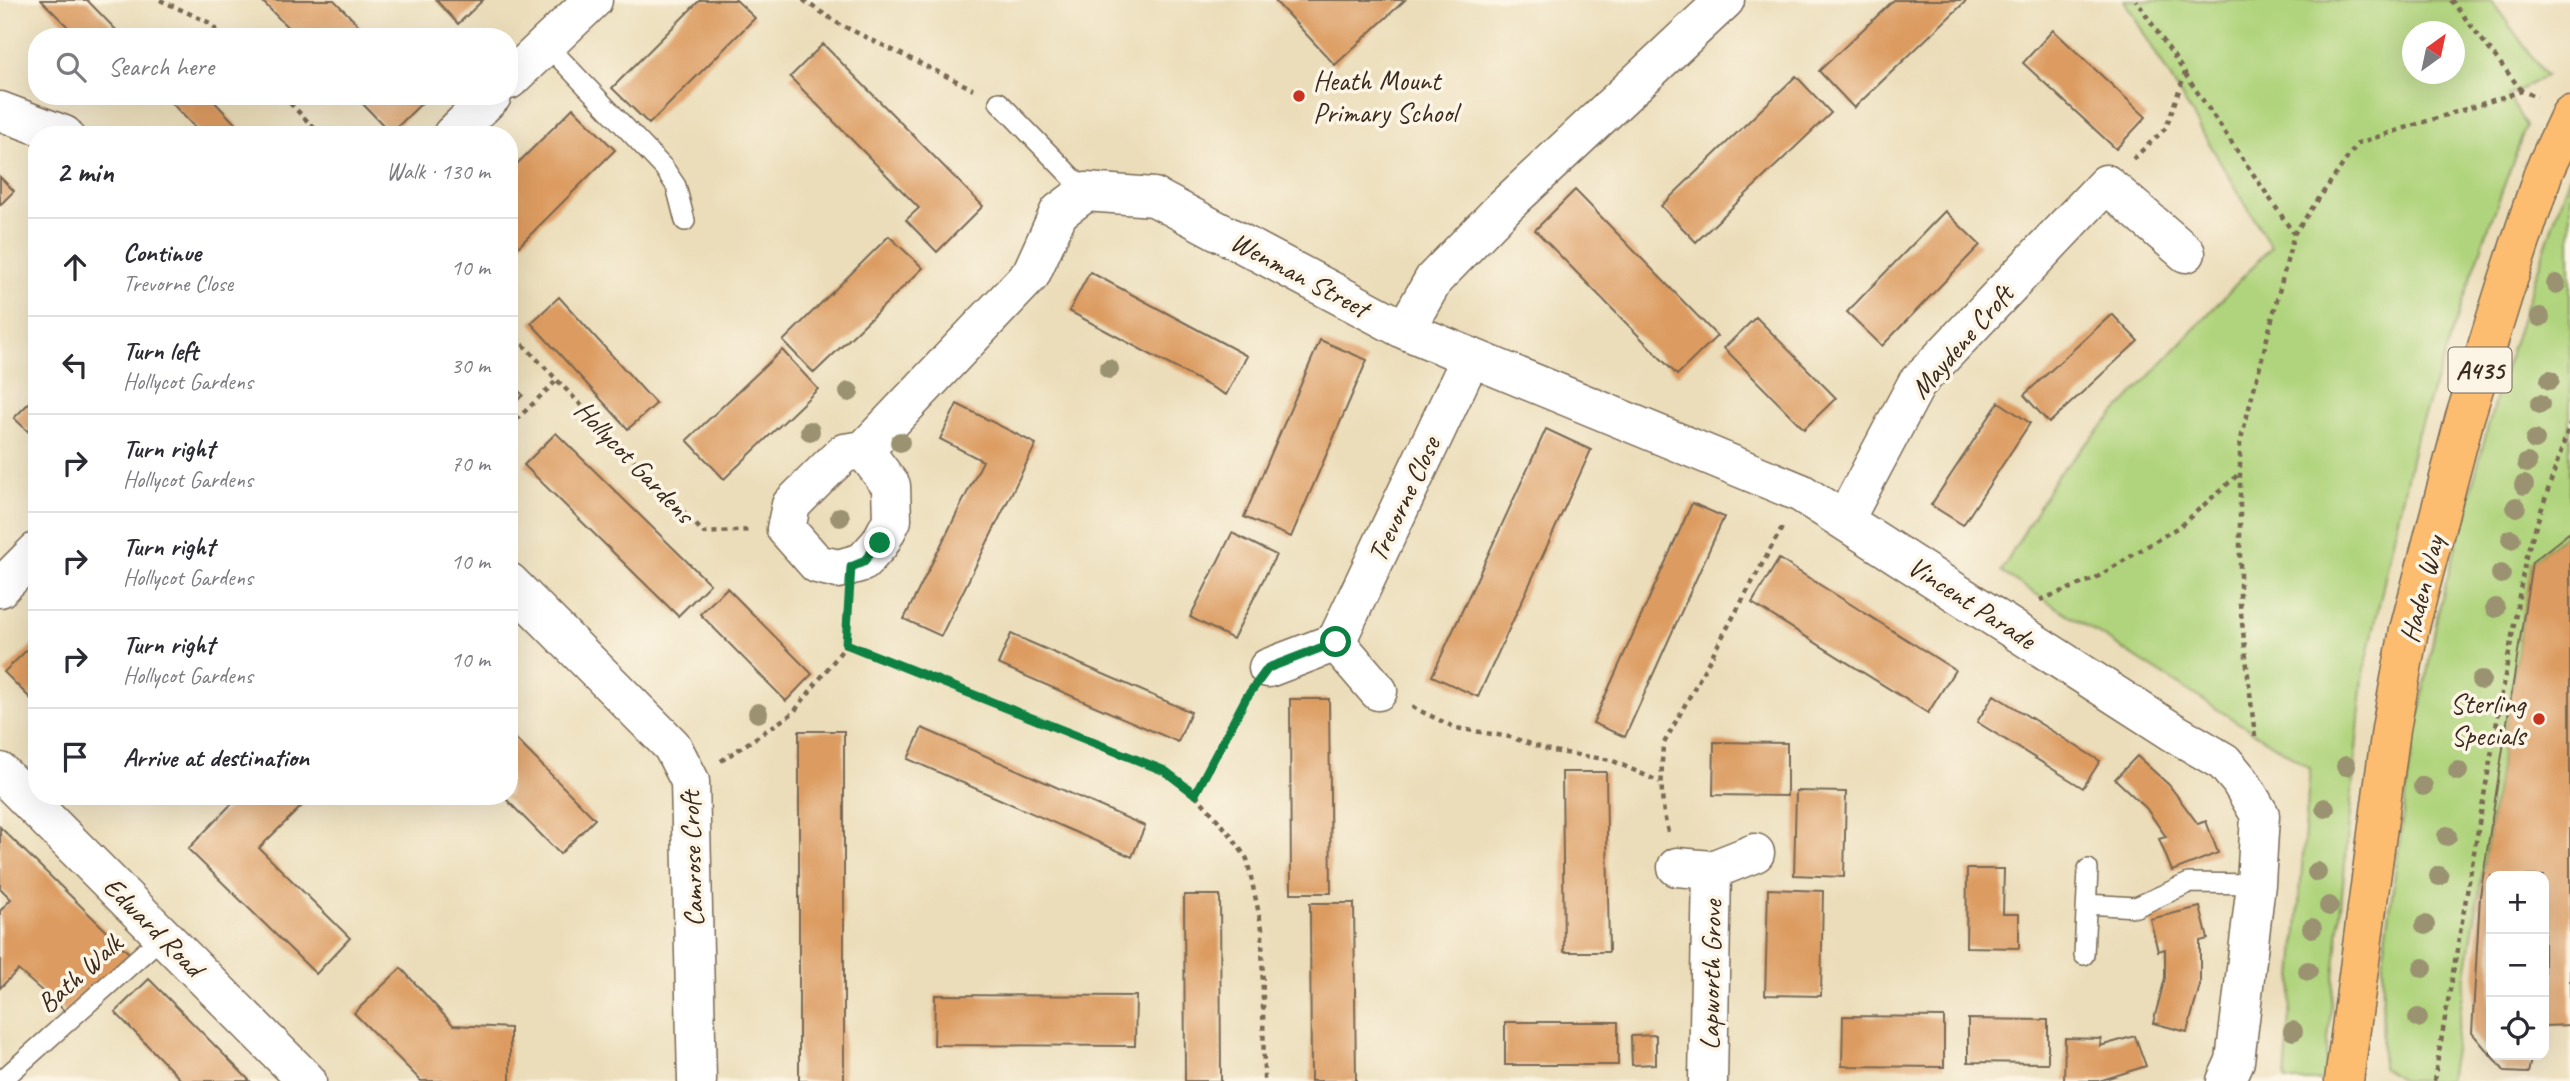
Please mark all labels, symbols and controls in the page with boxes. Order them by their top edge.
north arrow [2402,21,2465,84]
search box [28,28,518,105]
icon: search [52,48,90,86]
text: Search here [108,50,214,83]
place label: Heath Mount Primary School [1313,63,1462,130]
marker: Heath Mount Primary School [1291,88,1307,104]
text: 2 min [56,153,113,191]
text: Walk · 130 m [386,157,490,186]
street label: Wenman Street [1225,224,1378,327]
text: Continue [123,236,201,269]
icon: ahead [56,248,94,286]
text: 10 m [451,253,490,282]
text: Trevorne Close [123,269,233,298]
street label: Maydene Croft [1902,275,2022,405]
text: Turn left [123,334,198,367]
icon: left [56,346,94,384]
road number: A435 [2448,348,2512,392]
text: 30 m [451,351,490,380]
text: Hollycot Gardens [123,367,253,396]
street label: Hollycot Gardens [567,392,704,532]
street label: Trevorne Close [1359,429,1448,567]
text: Turn right [123,432,214,465]
icon: right [56,444,94,482]
text: 70 m [451,449,490,478]
text: Hollycot Gardens [123,465,253,494]
route end [864,527,895,558]
text: Turn right [123,530,214,563]
street label: Haden Way [2391,530,2452,646]
icon: right [56,542,94,580]
text: 10 m [451,547,490,576]
street label: Vincent Parade [1901,548,2044,658]
text: Hollycot Gardens [123,563,253,592]
route start [1320,626,1351,657]
text: Turn right [123,628,214,661]
icon: right [56,640,94,678]
text: 10 m [451,645,490,674]
text: Hollycot Gardens [123,661,253,690]
place label: Sterling Specials [2450,686,2527,753]
marker: Sterling Specials [2531,711,2547,727]
icon: arrive [56,738,94,776]
text: Arrive at destination [123,741,309,774]
street label: Camrose Croft [672,788,711,928]
street label: Edward Road [96,869,214,987]
map controls [2486,871,2549,1060]
button: + [2486,871,2549,934]
street label: Lapworth Grove [1692,898,1729,1050]
street label: Bath Walk [30,924,131,1020]
button: − [2486,934,2549,997]
button: locate [2486,997,2549,1060]

